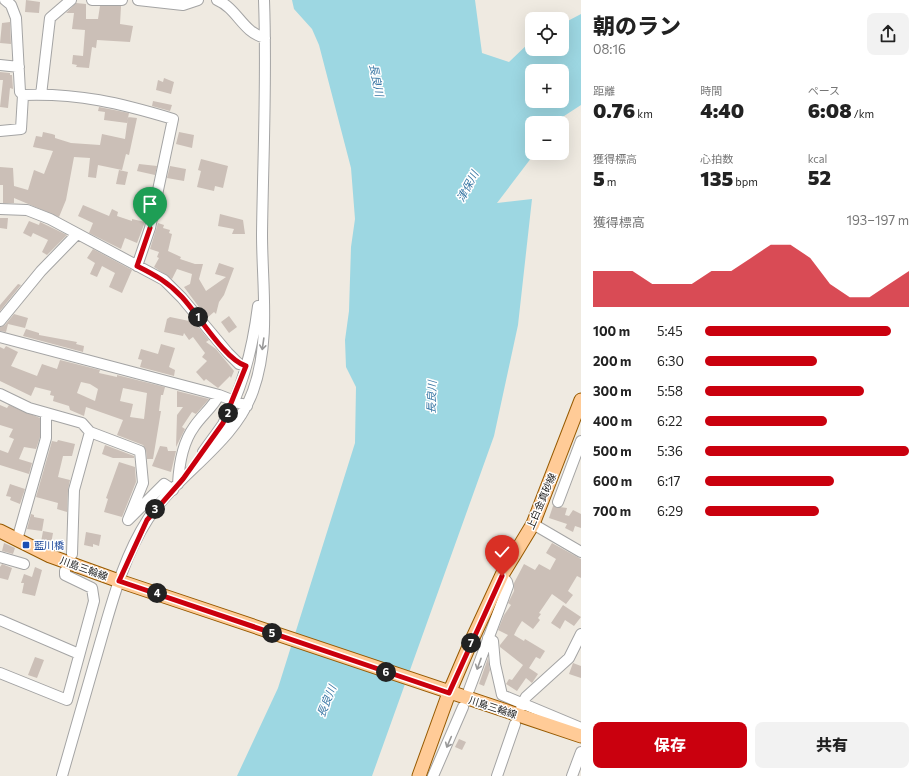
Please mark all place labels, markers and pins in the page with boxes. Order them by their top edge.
pin [133,187,167,228]
pin: 1 [188,307,208,327]
pin: 2 [218,403,238,423]
pin: 3 [145,499,165,519]
pin [485,535,519,576]
place label: 藍川橋 [34,539,64,551]
marker: 藍川橋 [21,540,31,550]
pin: 4 [147,583,167,603]
pin: 5 [262,623,282,643]
pin: 7 [461,633,481,653]
pin: 6 [376,662,396,682]

